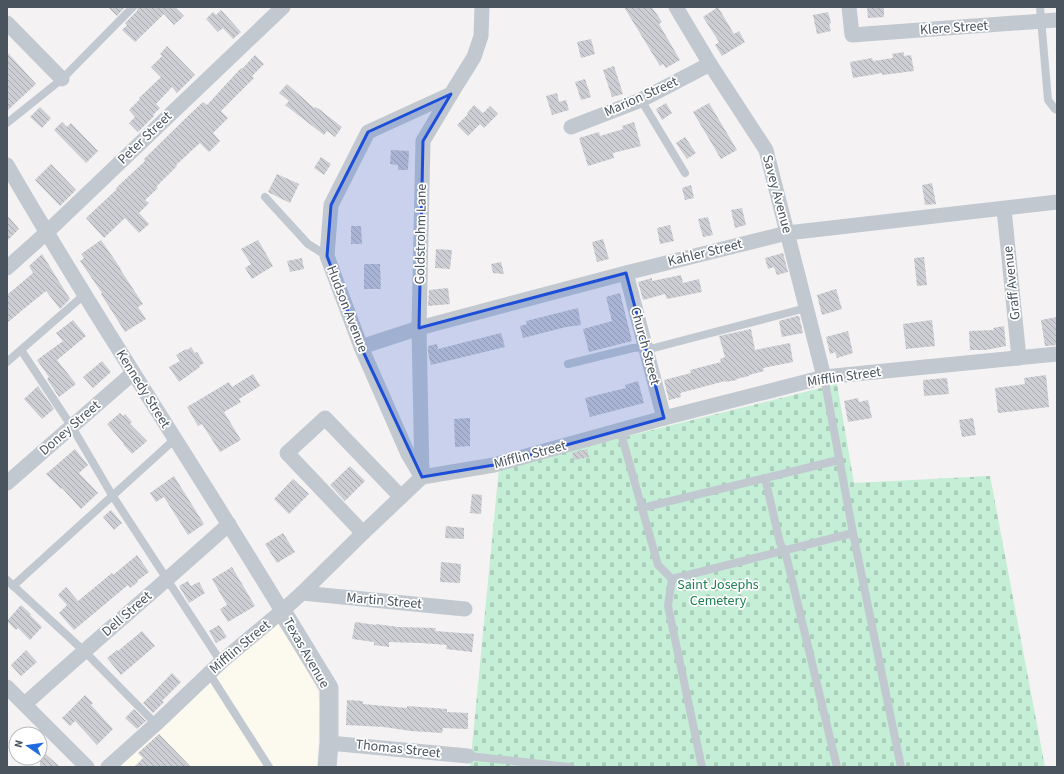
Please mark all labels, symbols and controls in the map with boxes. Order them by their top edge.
street label: Klere Street [919,16,989,40]
street label: Marion Street [601,72,681,122]
street label: Peter Street [113,107,177,169]
street label: Savey Avenue [757,153,797,236]
street label: Goldstrohm Lane [410,183,432,285]
street label: Kahler Street [666,234,745,272]
street label: Graff Avenue [998,245,1026,321]
street label: Hudson Avenue [321,263,373,355]
street label: Church Street [625,305,665,387]
street label: Kennedy Street [111,346,175,432]
street label: Mifflin Street [806,362,882,392]
street label: Doney Street [35,396,105,460]
street label: Mifflin Street [492,436,569,474]
park label: Saint Josephs Cemetery [677,575,759,611]
street label: Dell Street [98,586,157,641]
street label: Martin Street [345,588,423,614]
street label: Texas Avenue [278,614,334,692]
street label: Mifflin Street [205,615,275,679]
north arrow [8,726,48,766]
street label: Thomas Street [355,735,442,763]
text: N [11,739,27,749]

